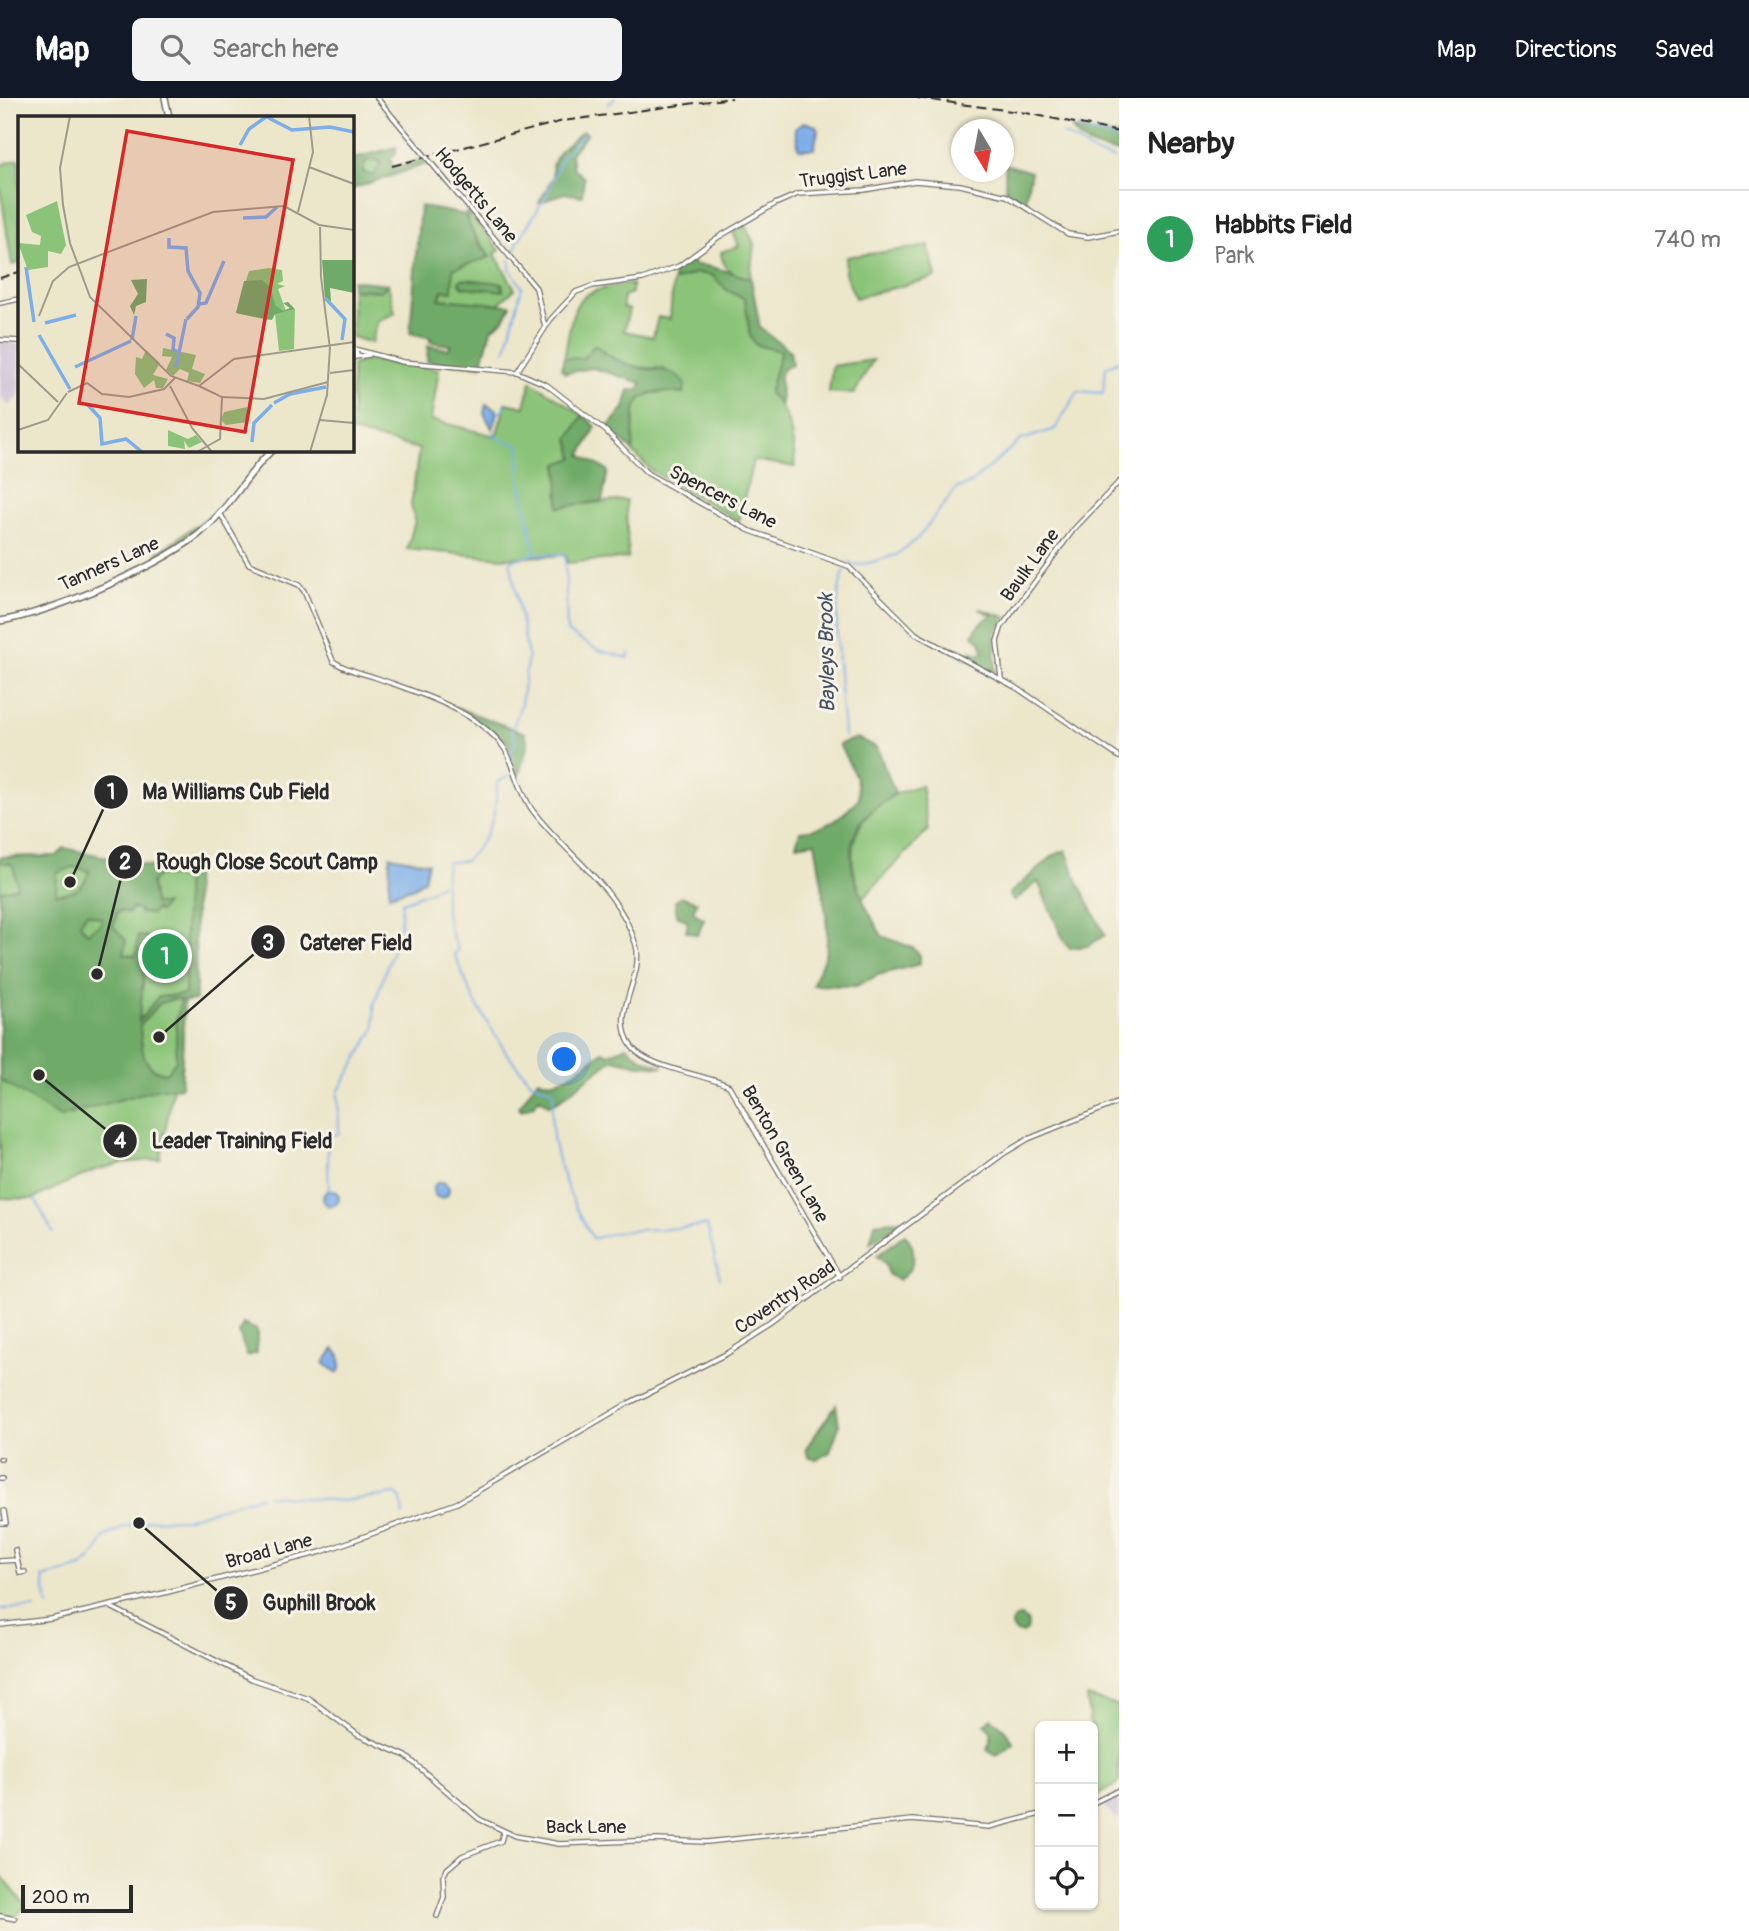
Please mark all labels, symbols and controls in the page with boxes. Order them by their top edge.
search box [132,18,622,81]
text: Map [35,29,90,70]
icon: search [156,30,194,68]
text: Search here [212,33,339,65]
text: Map [1437,35,1477,64]
text: Directions [1515,35,1616,64]
text: Saved [1654,35,1714,64]
inset map [18,116,354,452]
north arrow [951,119,1014,182]
text: Nearby [1147,125,1234,162]
street label: Hodgetts Lane [429,142,523,248]
street label: Truggist Lane [798,156,909,194]
text: Habbits Field [1214,209,1352,241]
text: 1 [1166,225,1175,254]
text: 740 m [1654,225,1721,254]
text: Park [1214,241,1254,270]
street label: Spencers Lane [665,460,781,535]
street label: Baulk Lane [995,523,1065,606]
street label: Tanners Lane [55,531,163,597]
water label: Bayleys Brook [812,591,842,713]
callout: Ma Williams Cub Field [93,771,344,813]
text: 1 [107,779,115,806]
text: Ma Williams Cub Field [142,779,330,806]
callout: Rough Close Scout Camp [107,841,392,883]
text: 2 [119,849,131,876]
text: Rough Close Scout Camp [156,849,378,876]
callout: Caterer Field [250,921,426,963]
pin: 1 [142,930,188,982]
text: 3 [262,930,274,957]
text: Caterer Field [300,930,412,957]
your location [547,1042,581,1076]
street label: Benton Green Lane [736,1081,834,1227]
callout: Leader Training Field [103,1120,347,1162]
text: 4 [114,1128,127,1155]
text: Leader Training Field [151,1128,333,1155]
street label: Coventry Road [730,1255,840,1339]
street label: Broad Lane [223,1528,316,1574]
callout: Guphill Brook [213,1582,389,1624]
text: 5 [225,1590,237,1617]
text: Guphill Brook [262,1590,376,1617]
map controls [1035,1721,1098,1910]
button: + [1035,1721,1098,1784]
button: − [1035,1784,1098,1847]
street label: Back Lane [546,1815,627,1839]
button: locate [1035,1847,1098,1910]
scale bar [21,1882,133,1914]
text: 200 m [32,1885,90,1909]

